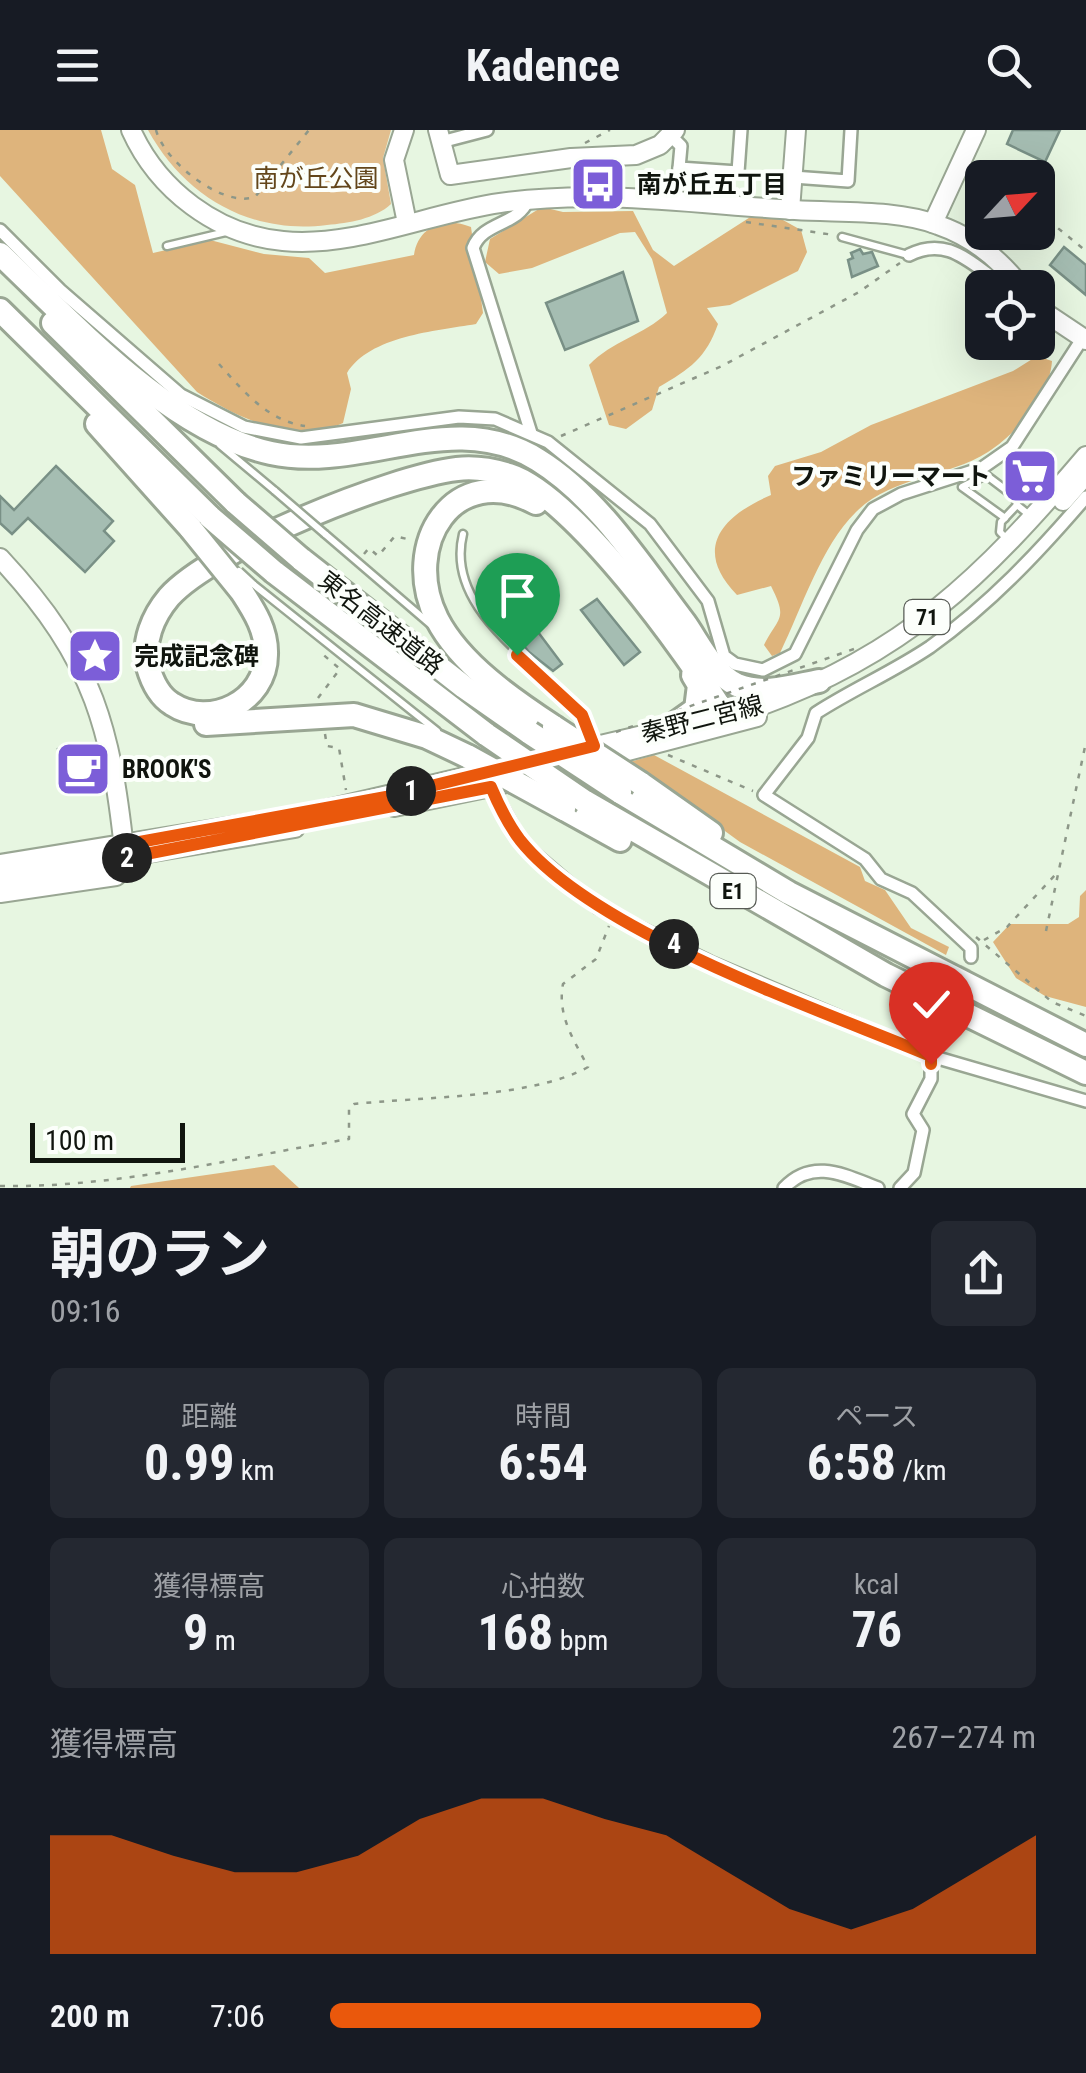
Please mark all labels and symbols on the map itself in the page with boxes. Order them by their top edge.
bus stop icon: 南が丘五丁目 [568,154,628,214]
north arrow [965,160,1055,250]
park label: 南が丘公園 [253,164,379,193]
place label: 南が丘五丁目 [637,170,787,199]
supermarket icon: ファミリーマート [1000,446,1060,506]
place label: ファミリーマート [791,462,991,491]
pin [475,553,560,656]
street label: 東名高速道路 [313,565,449,681]
road number: 71 [904,600,950,634]
place icon: 完成記念碑 [65,626,125,686]
place label: 完成記念碑 [134,642,259,671]
street label: 秦野二宮線 [638,690,766,748]
cafe icon: BROOK'S [53,739,113,799]
place label: BROOK'S [122,755,211,784]
pin: 1 [386,766,436,816]
pin: 2 [102,833,152,883]
road number: E1 [710,874,756,908]
pin: 4 [649,919,699,969]
pin [889,962,974,1065]
scale bar [30,1118,185,1162]

